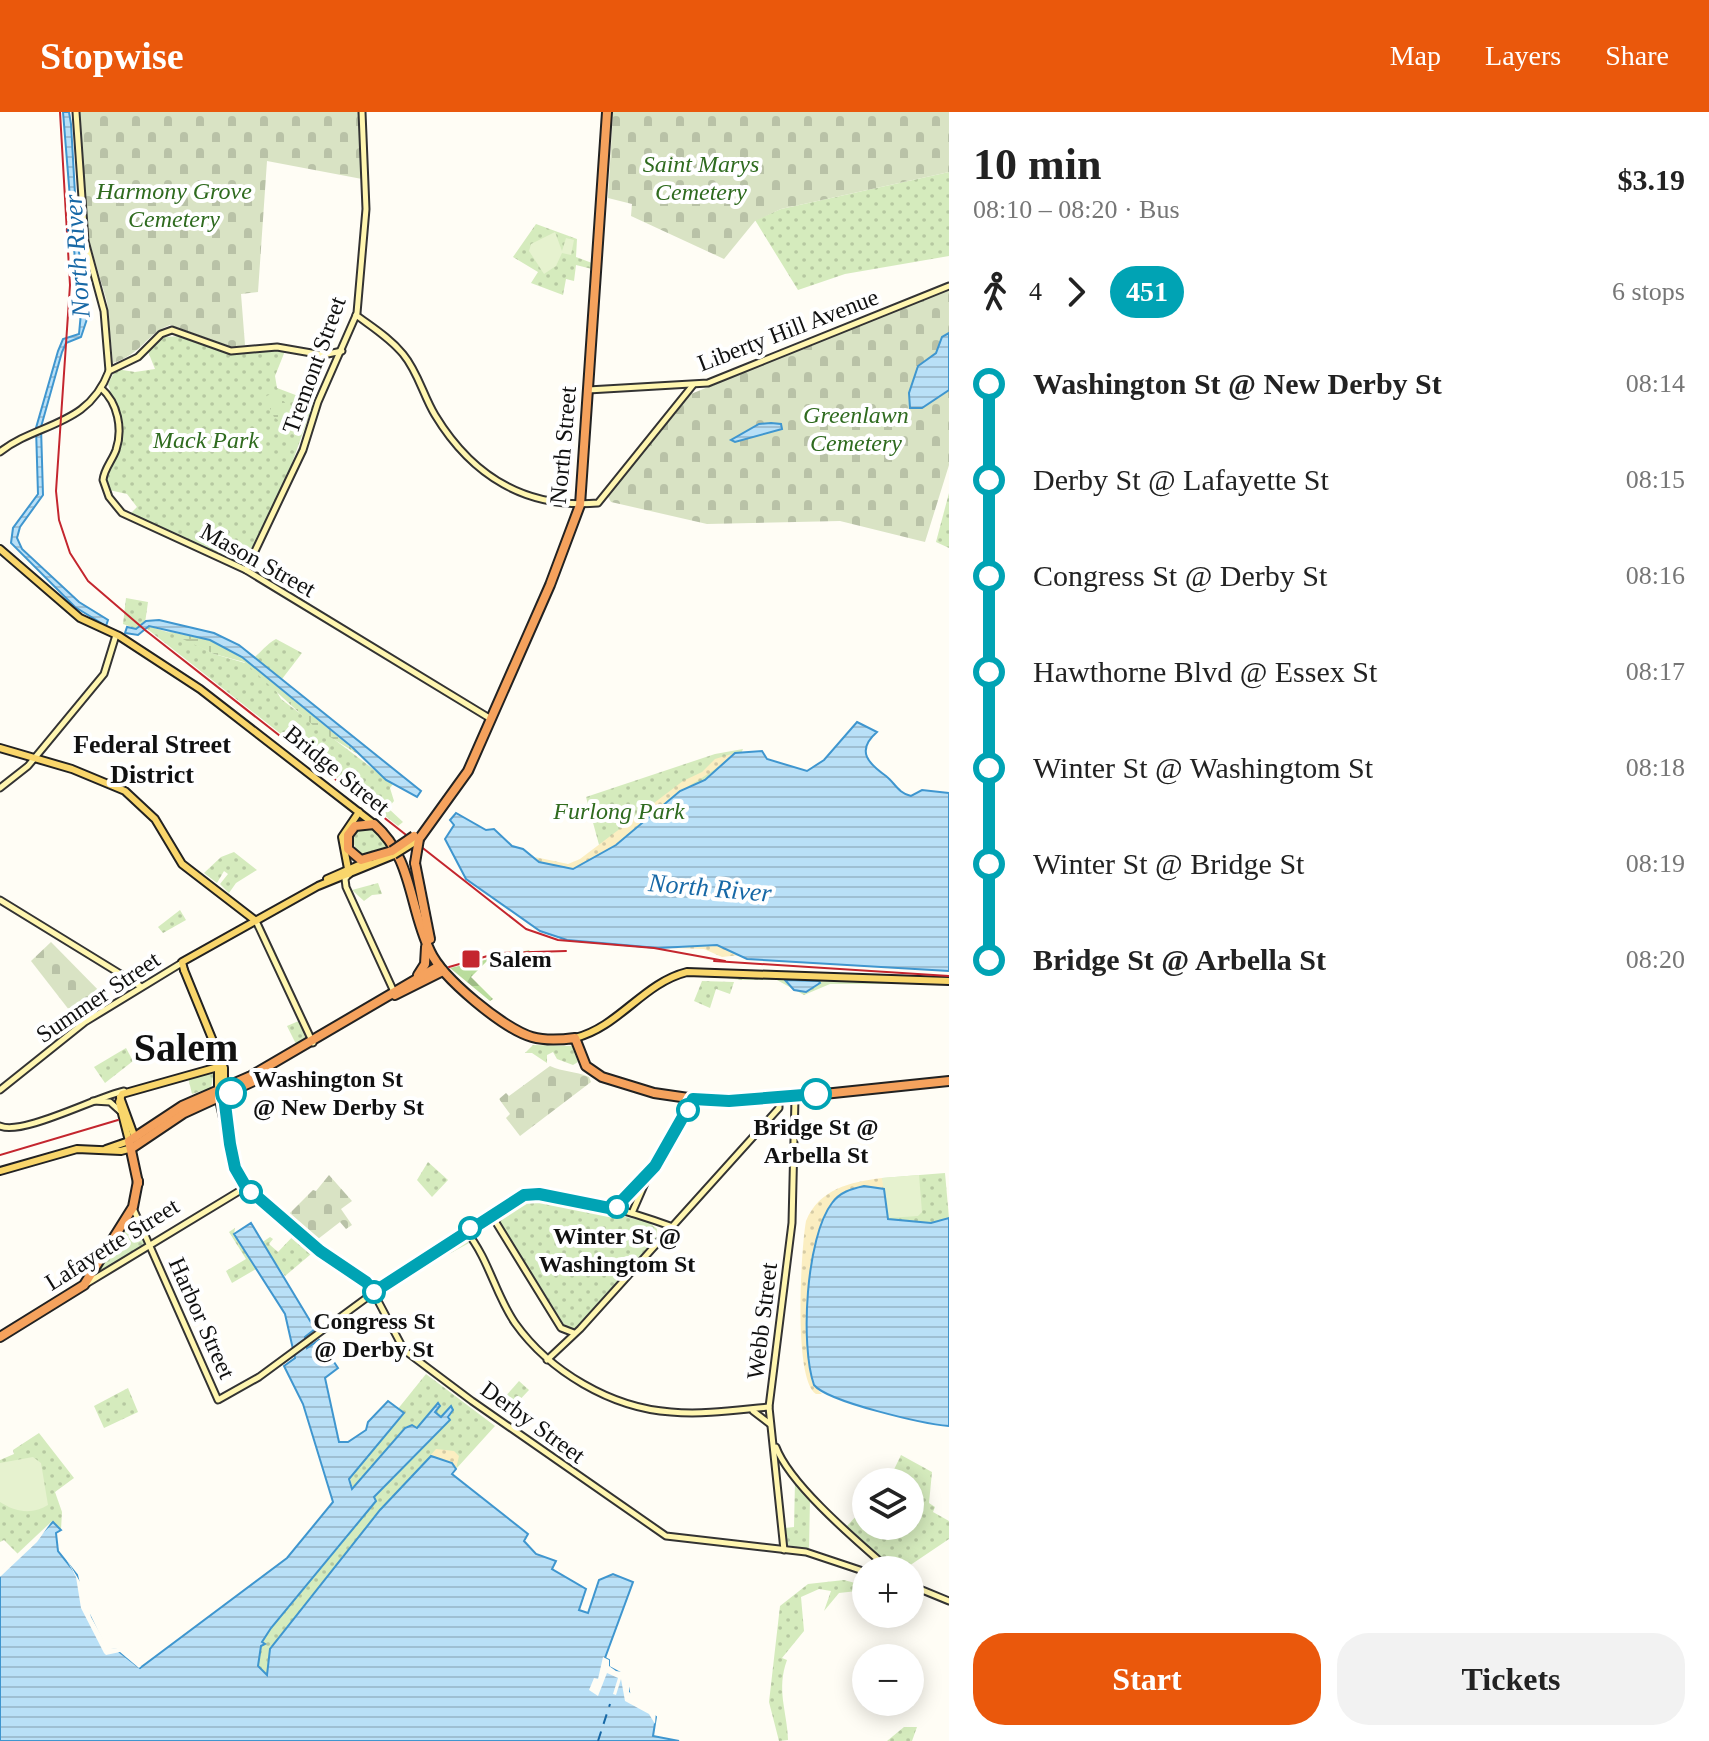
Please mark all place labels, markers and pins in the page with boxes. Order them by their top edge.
place label: Salem [489,946,552,972]
marker: Salem [460,948,482,970]
place label: Washington St @ New Derby St [253,1066,424,1121]
marker: Washington St @ New Derby St [216,1078,246,1108]
marker: Bridge St @ Arbella St [801,1079,831,1109]
unlabelled marker [677,1099,699,1121]
place label: Bridge St @ Arbella St [754,1114,879,1168]
unlabelled marker [240,1181,262,1203]
marker: Winter St @ Washingtom St [606,1196,628,1218]
unlabelled marker [459,1217,481,1239]
place label: Winter St @ Washingtom St [539,1223,695,1277]
marker: Congress St @ Derby St [363,1281,385,1303]
place label: Congress St @ Derby St [313,1308,435,1363]

